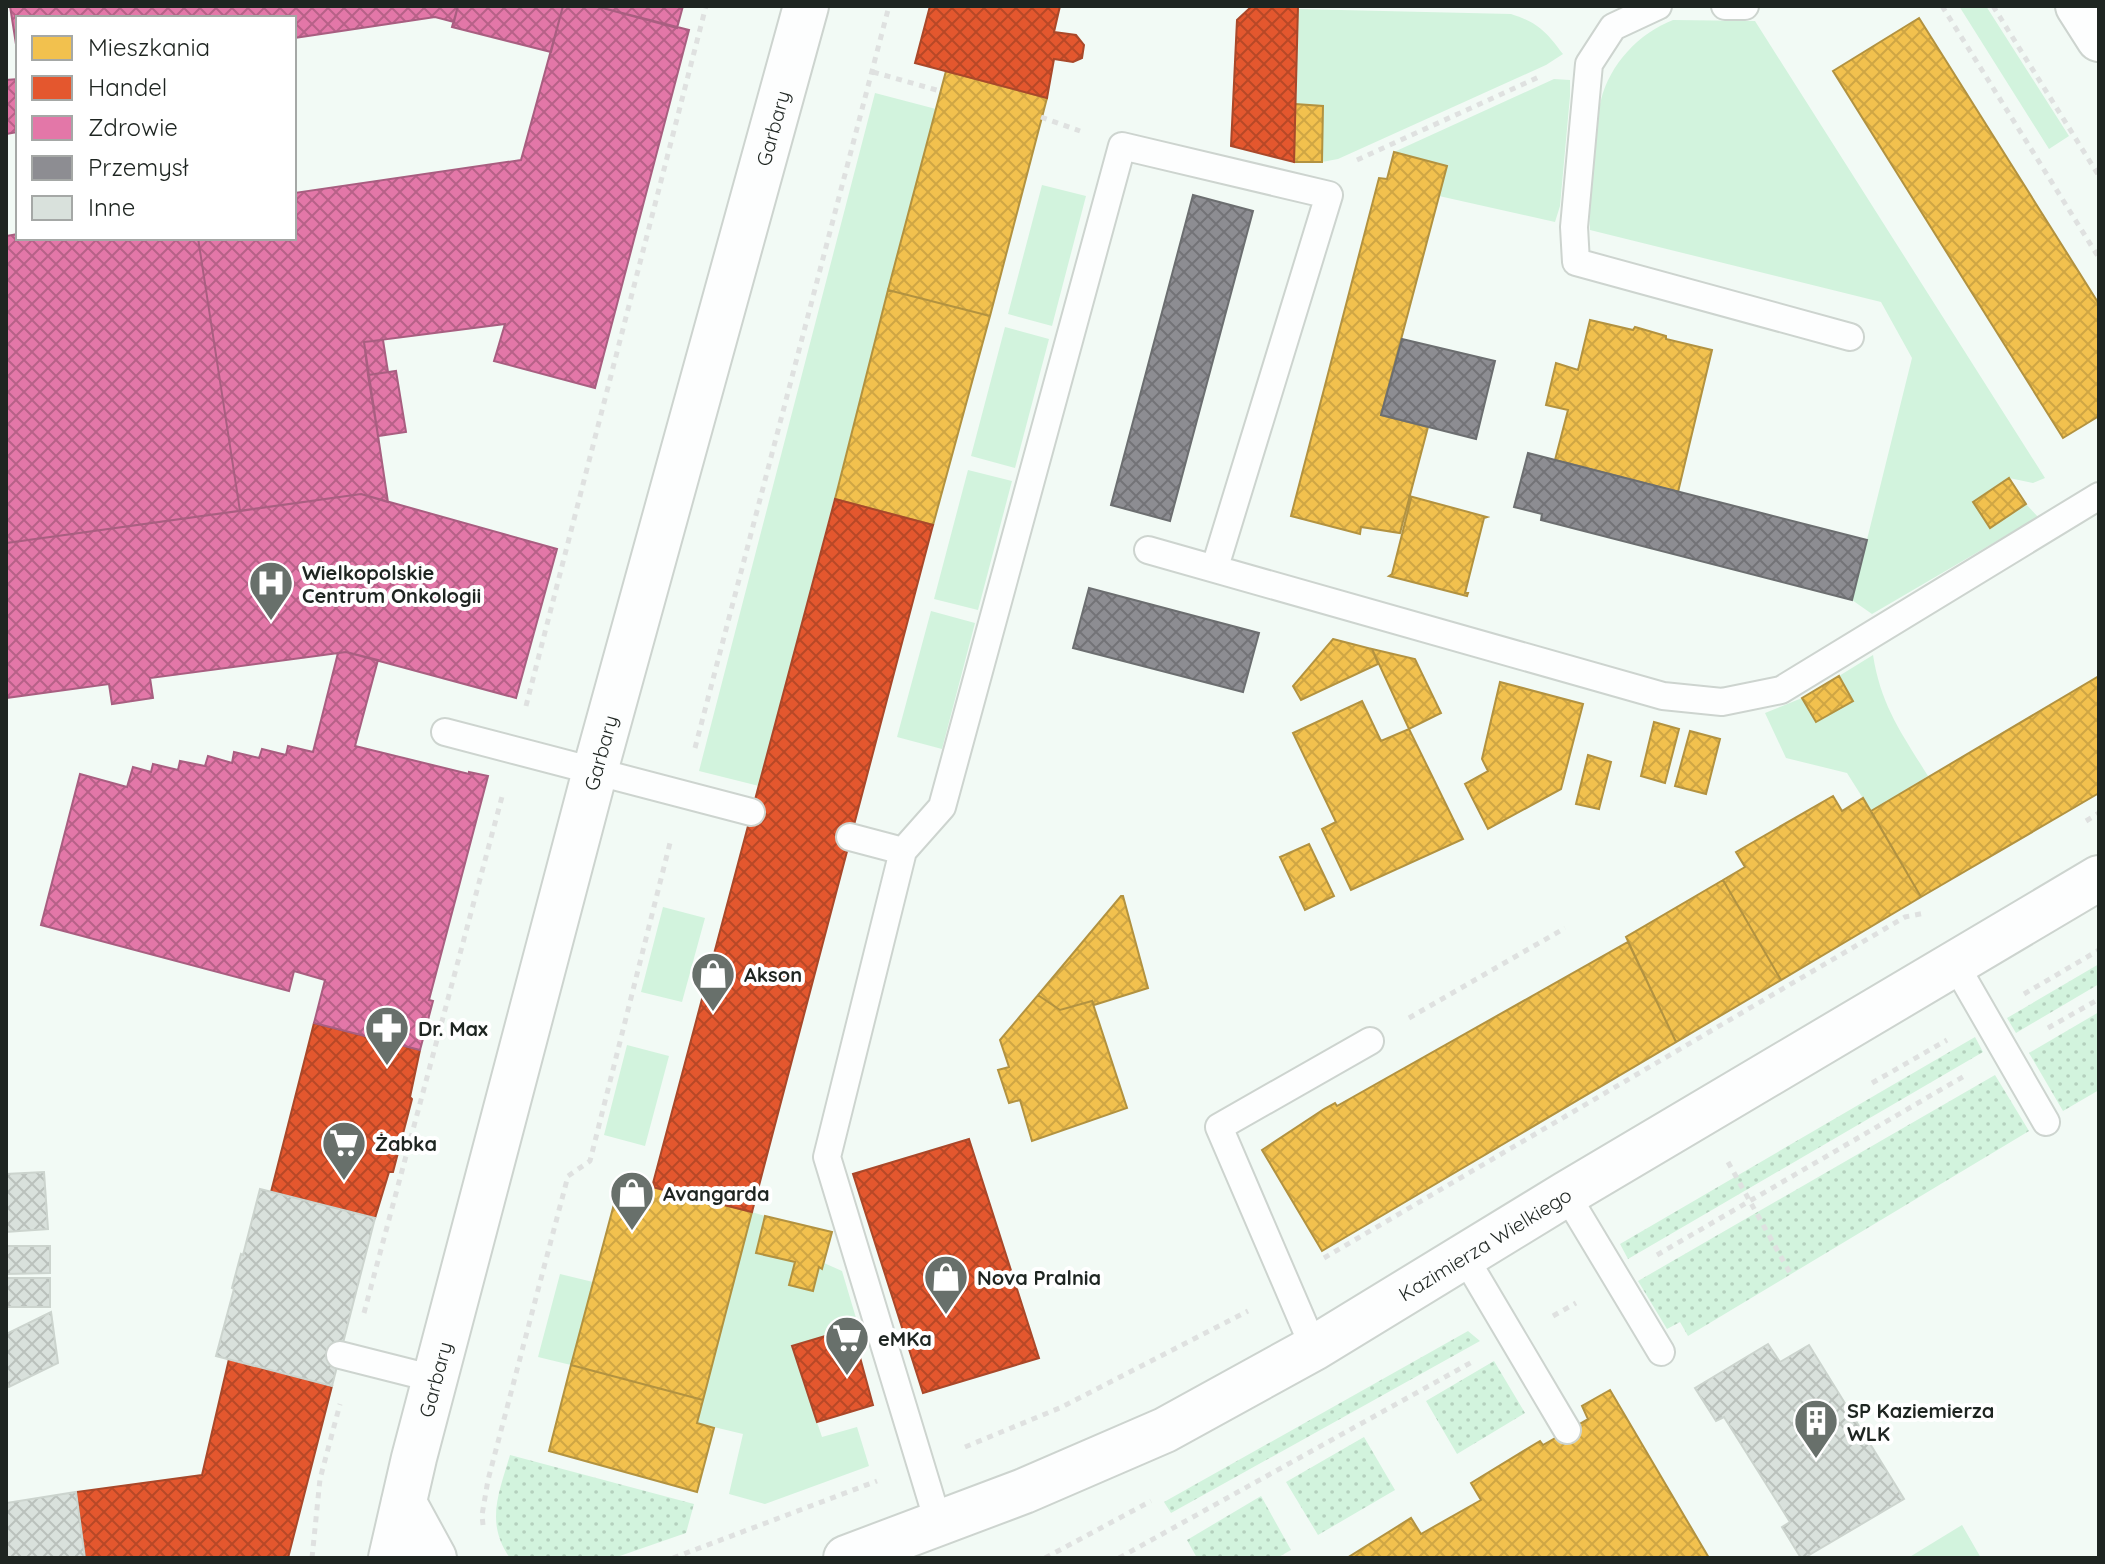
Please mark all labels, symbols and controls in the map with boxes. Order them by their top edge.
legend [16,16,296,240]
text: Mieszkania [88,32,210,62]
text: Handel [88,72,167,102]
street label: Garbary [750,87,795,169]
text: Zdrowie [88,112,178,142]
text: Przemysł [88,152,189,182]
text: Inne [88,192,135,222]
hospital icon: Wielkopolskie Centrum Onkologii [247,559,295,622]
place label: Wielkopolskie Centrum Onkologii [302,560,481,608]
street label: Garbary [578,712,622,793]
shop icon: Akson [689,950,737,1013]
place label: Akson [744,962,802,987]
pharmacy icon: Dr. Max [363,1004,411,1067]
place label: Dr. Max [418,1016,488,1041]
supermarket icon: Żabka [320,1119,368,1182]
place label: Żabka [375,1131,437,1156]
shop icon: Avangarda [608,1169,656,1232]
place label: Avangarda [663,1181,769,1206]
street label: Kazimierza Wielkiego [1394,1181,1576,1306]
shop icon: Nova Pralnia [922,1253,970,1316]
place label: Nova Pralnia [977,1265,1101,1290]
supermarket icon: eMKa [823,1314,871,1377]
place label: eMKa [878,1326,932,1351]
street label: Garbary [413,1339,457,1420]
building icon: SP Kaziemierza WLK [1792,1397,1840,1460]
place label: SP Kaziemierza WLK [1847,1398,1994,1446]

